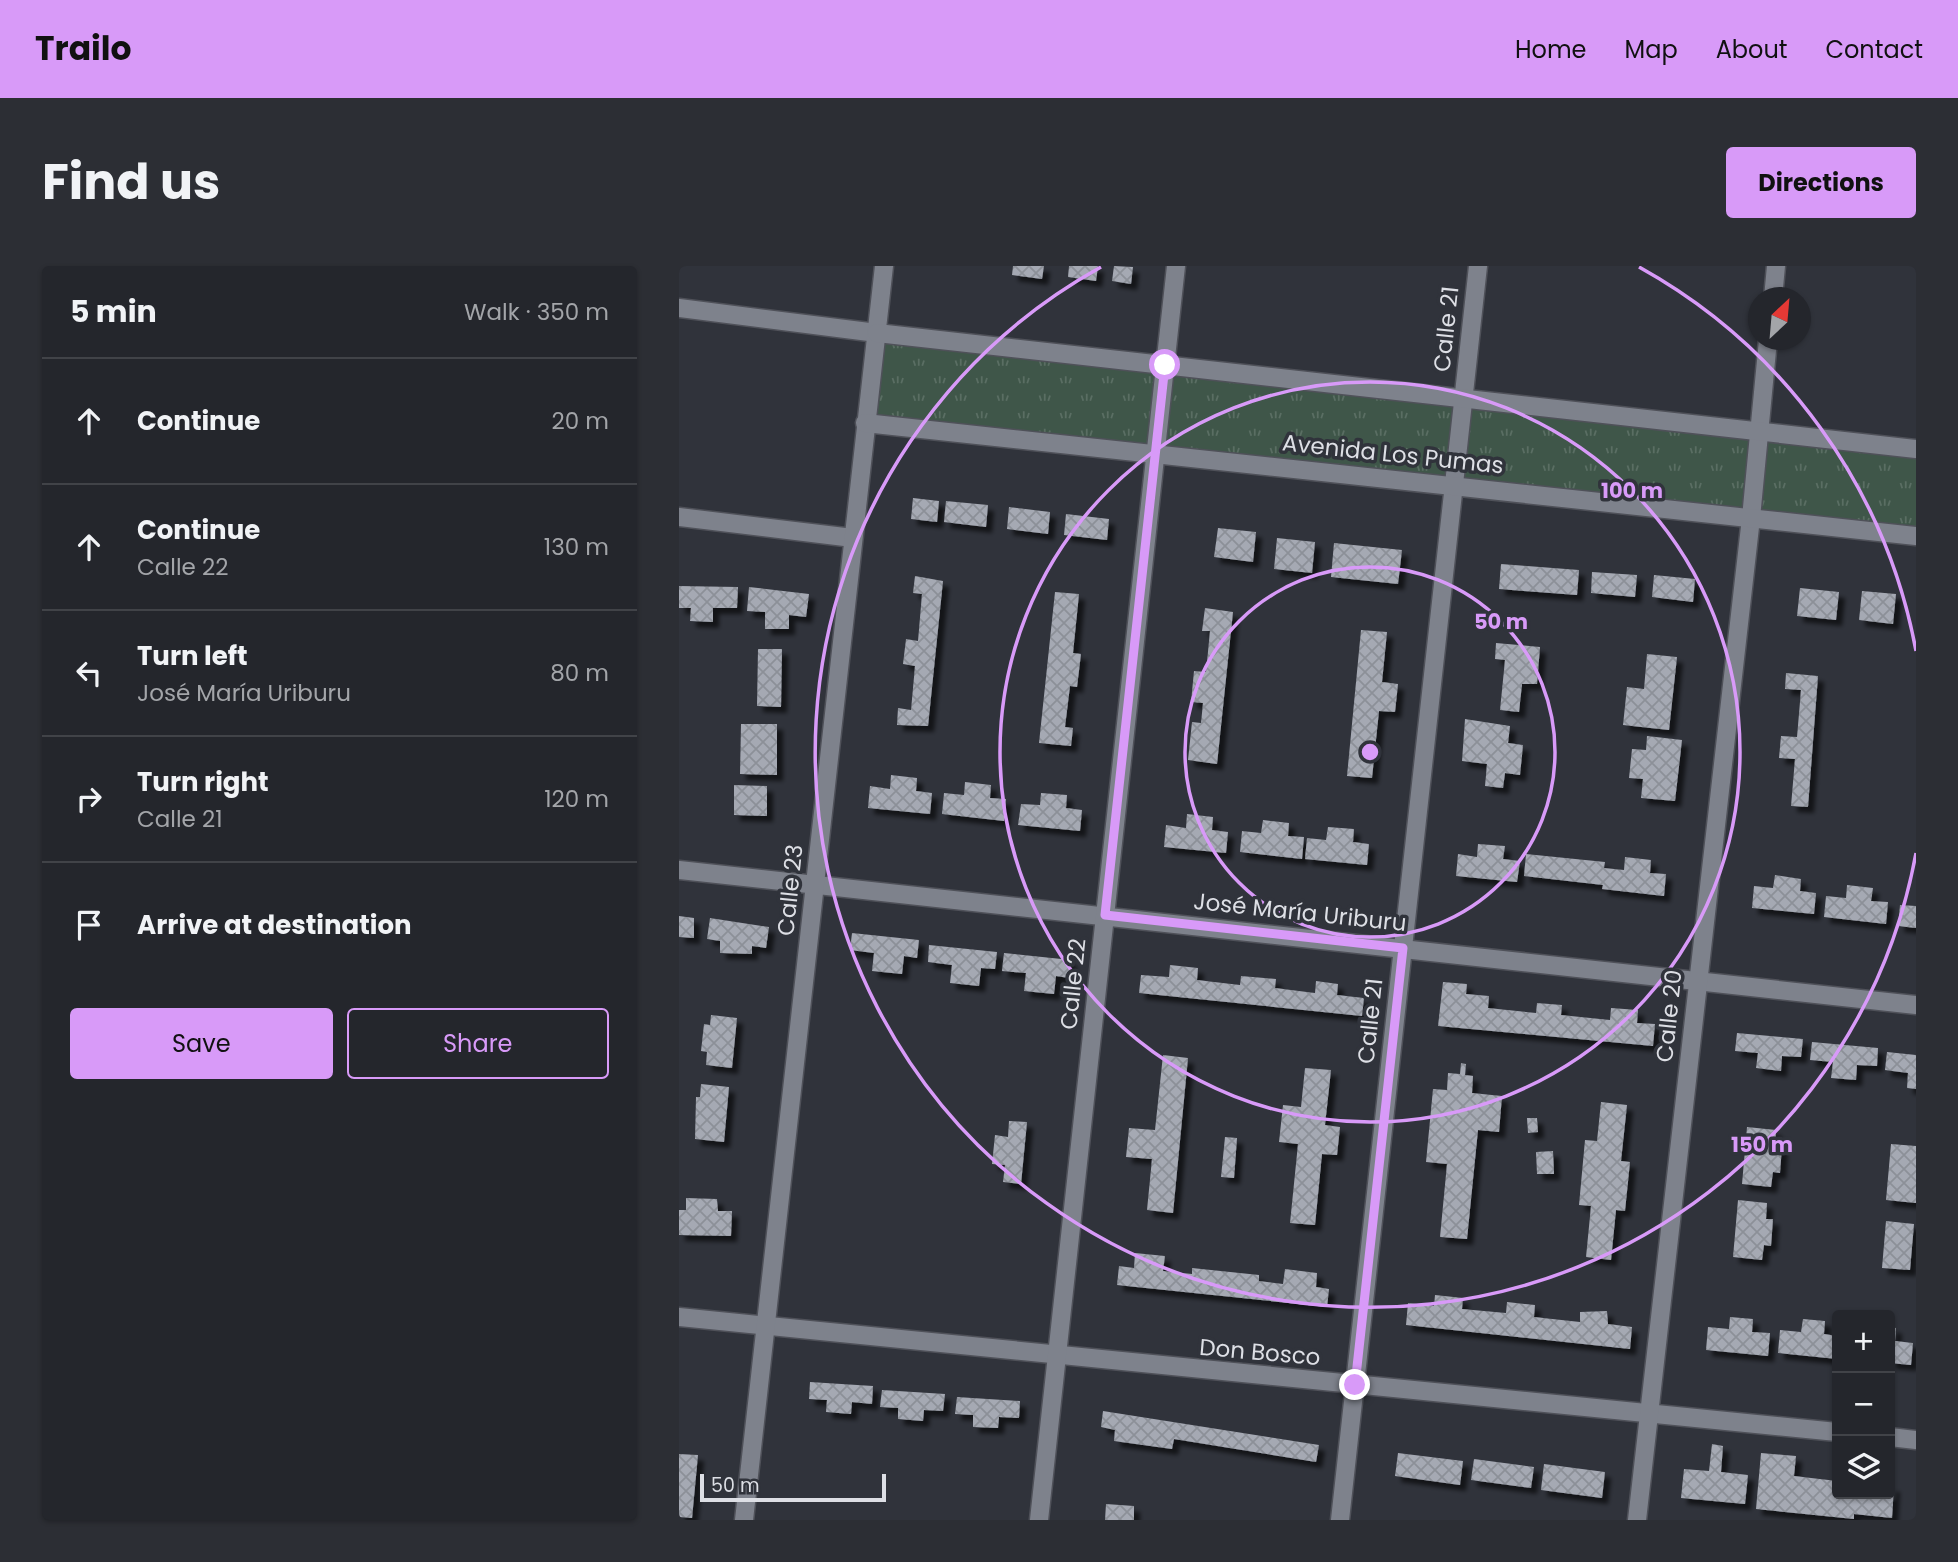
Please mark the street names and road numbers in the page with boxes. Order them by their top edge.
street label: Calle 21 [1426,285,1466,373]
street label: Avenida Los Pumas [1281,426,1505,482]
street label: Calle 23 [769,843,811,937]
street label: José María Uriburu [1192,885,1408,939]
street label: Calle 22 [1052,937,1094,1031]
street label: Calle 20 [1648,968,1690,1064]
street label: Calle 21 [1350,977,1390,1065]
street label: Don Bosco [1198,1331,1322,1373]

